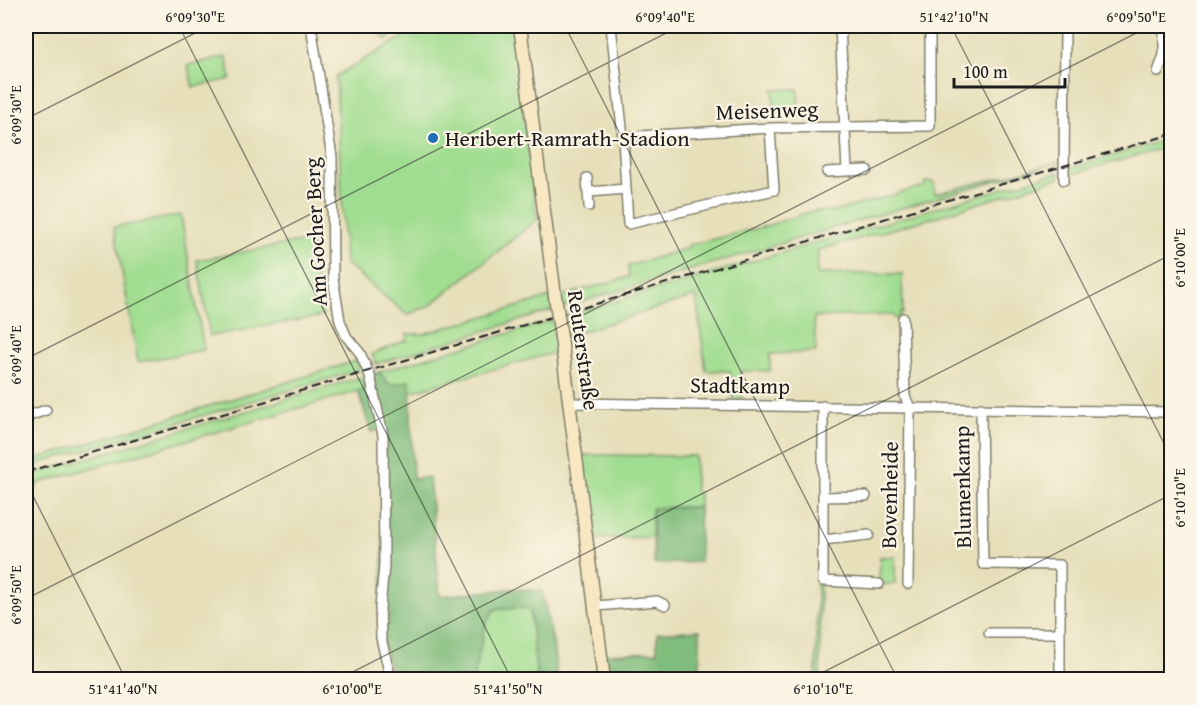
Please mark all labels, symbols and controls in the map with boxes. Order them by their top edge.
text: 6°09'30"E [165,6,225,27]
text: 6°09'40"E [635,6,695,27]
text: 51°42'10"N [920,6,989,27]
text: 6°09'50"E [1106,6,1166,27]
scale bar [954,51,1065,89]
text: 100 m [963,58,1008,85]
text: 6°09'30"E [5,85,26,145]
street label: Meisenweg [715,92,819,128]
place label: Heribert-Ramrath-Stadion [445,122,690,154]
marker: Heribert-Ramrath-Stadion [426,131,440,145]
street label: Am Gocher Berg [295,157,335,307]
text: 6°10'00"E [1169,228,1190,288]
street label: Reuterstraße [560,288,608,412]
text: 6°09'40"E [5,325,26,385]
street label: Stadtkamp [690,368,790,402]
street label: Blumenkamp [945,425,979,549]
street label: Bovenheide [872,441,906,549]
text: 6°10'10"E [1169,468,1190,528]
text: 6°09'50"E [5,565,26,625]
text: 51°41'40"N [89,678,158,699]
text: 6°10'00"E [322,678,382,699]
text: 51°41'50"N [474,678,543,699]
text: 6°10'10"E [793,678,853,699]

